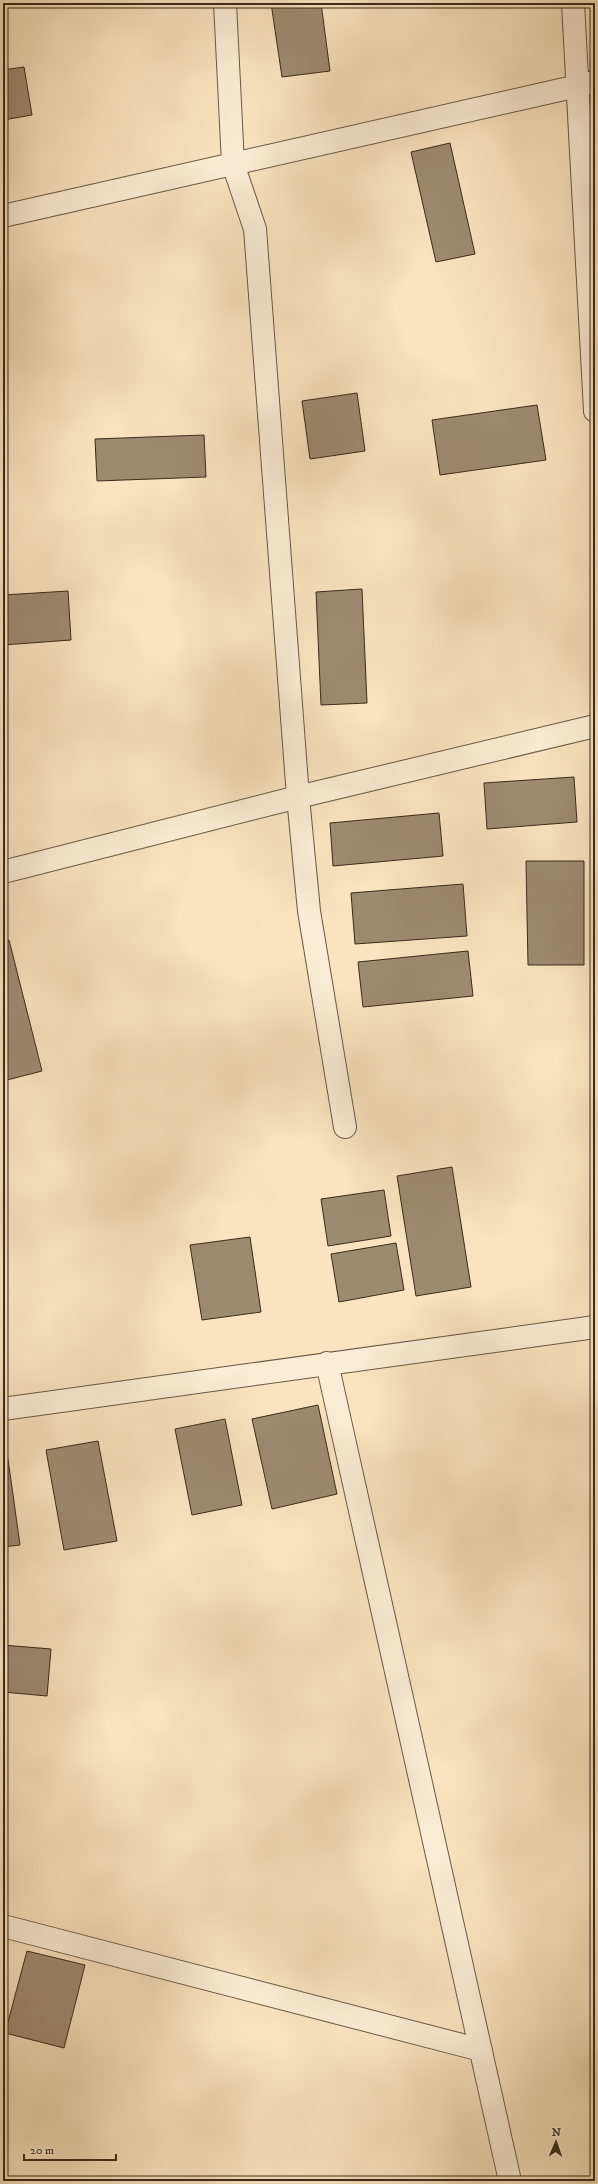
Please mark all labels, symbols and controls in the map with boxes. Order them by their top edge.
north arrow [536,2122,576,2162]
text: N [552,2126,561,2140]
scale bar [24,2136,116,2162]
text: 20 m [30,2143,54,2158]

